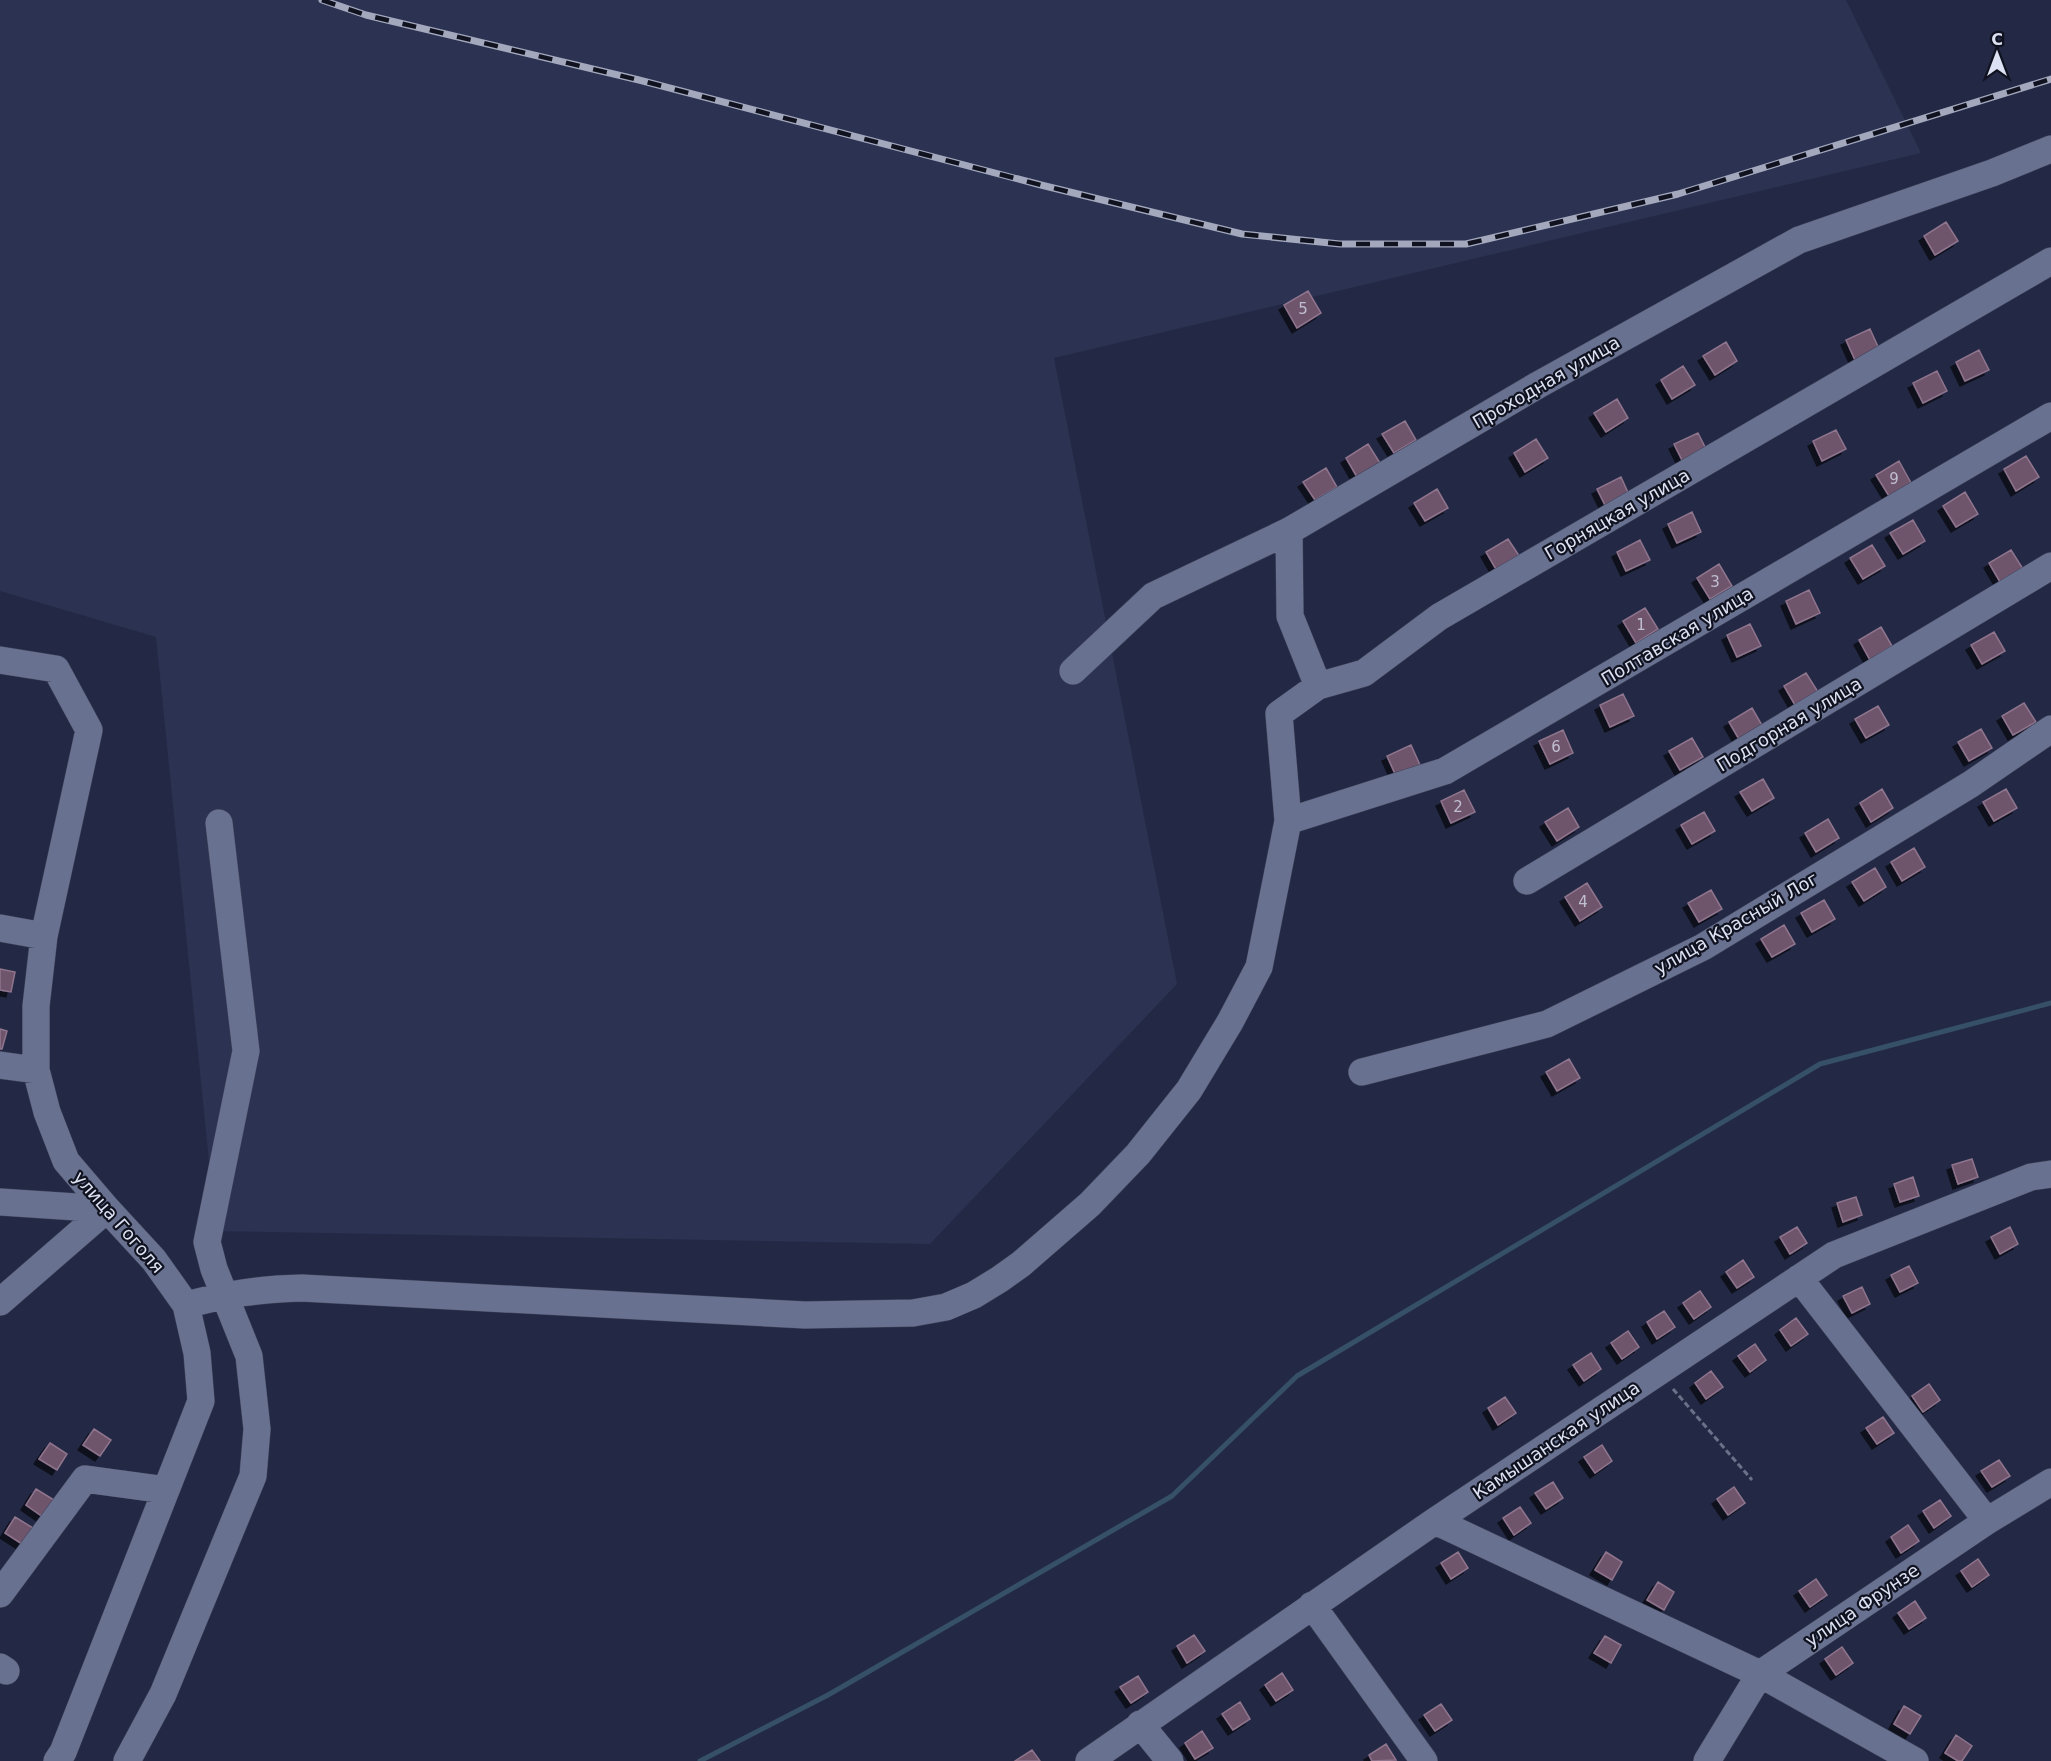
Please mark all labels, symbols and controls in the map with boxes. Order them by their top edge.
north arrow [1967,24,2027,84]
text: С [1991,30,2003,49]
house number: 5 [1298,300,1308,318]
street label: Проходная улица [1469,331,1623,433]
street label: Горняцкая улица [1541,464,1693,564]
house number: 9 [1889,470,1899,488]
house number: 3 [1710,573,1720,591]
street label: Полтавская улица [1597,582,1757,690]
house number: 1 [1636,616,1646,634]
street label: Подгорная улица [1713,672,1865,776]
house number: 6 [1551,738,1561,756]
house number: 2 [1453,798,1463,816]
street label: улица Красный Лог [1650,868,1822,978]
house number: 4 [1578,893,1588,911]
street label: улица Гоголя [69,1167,169,1277]
street label: Камышанская улица [1469,1376,1643,1504]
street label: улица Фрунзе [1801,1559,1923,1651]

